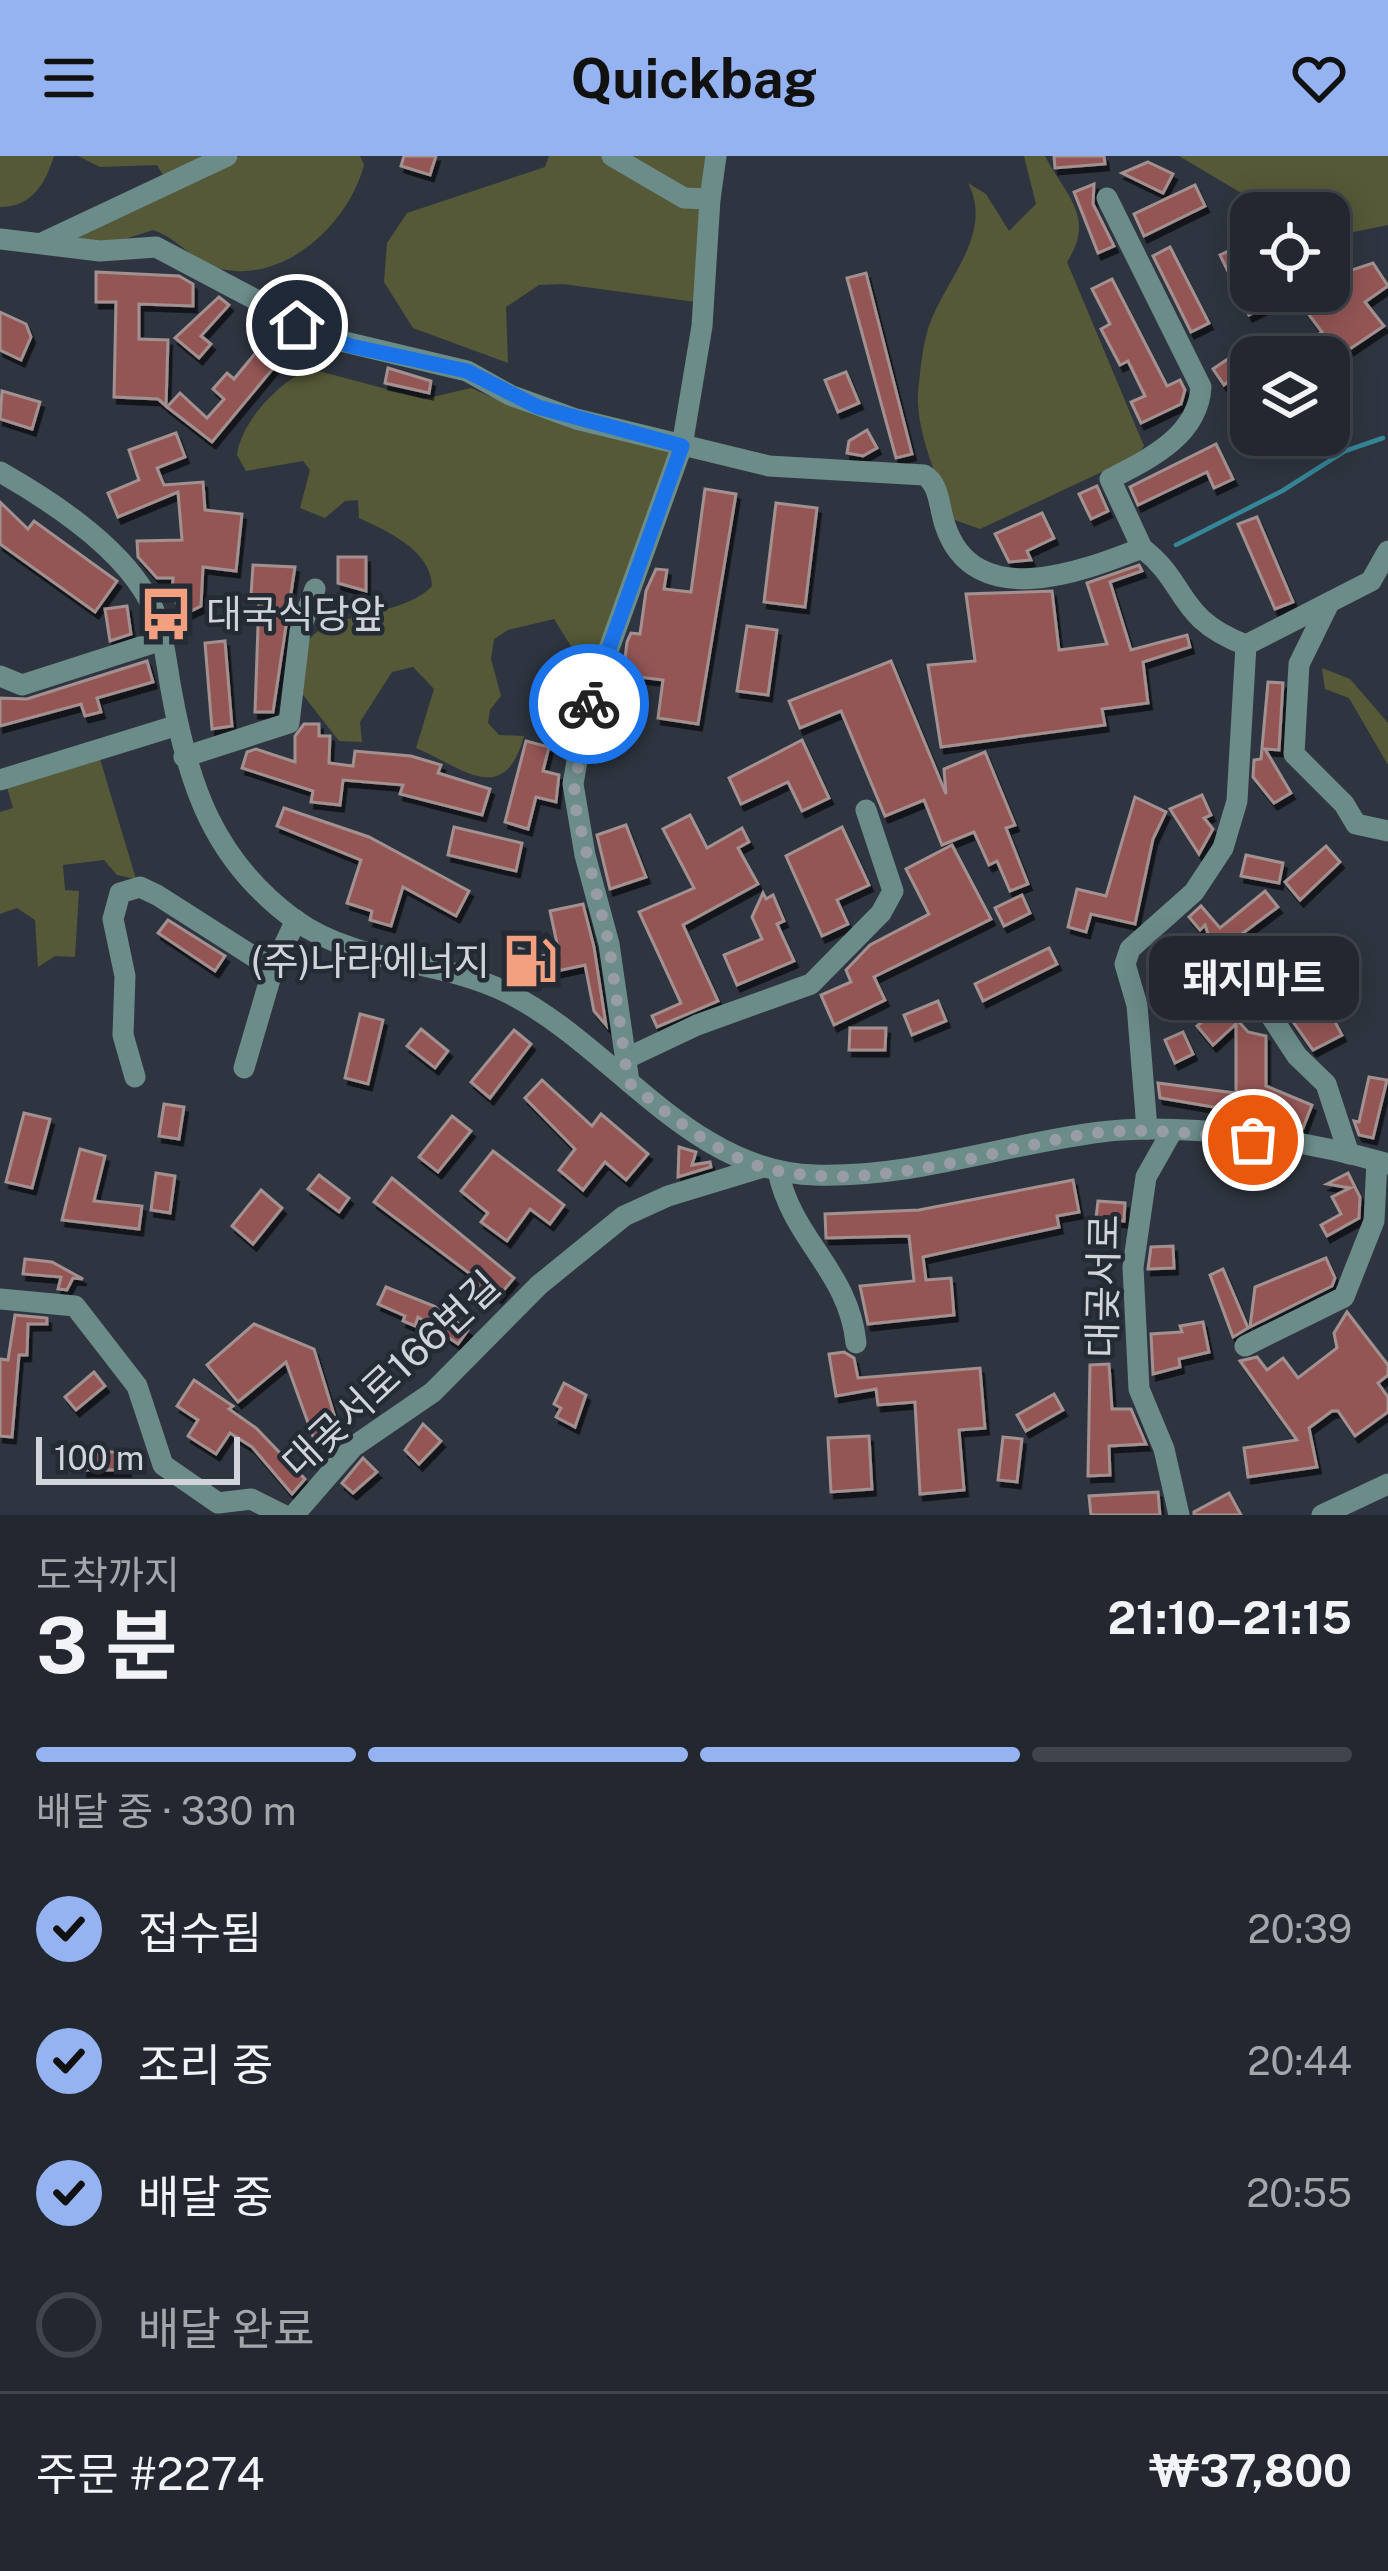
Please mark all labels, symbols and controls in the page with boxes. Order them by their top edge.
icon: menu [36,45,102,111]
icon: heart [1286,45,1352,111]
text: Quickbag [571,47,817,110]
map controls [1230,192,1350,456]
button: locate [1230,192,1350,312]
pin [246,274,348,376]
icon: home [264,292,330,358]
button: layers [1230,336,1350,456]
bus stop icon: 대국식당앞 [137,585,195,643]
place label: 대국식당앞 [206,591,385,637]
courier [529,644,649,764]
icon: bike [556,671,622,737]
fuel station icon: (주)나라에너지 [501,932,559,990]
callout: 돼지마트 [1148,936,1358,1020]
place label: (주)나라에너지 [251,938,490,984]
text: 돼지마트 [1182,955,1326,1001]
pin [1202,1089,1304,1191]
icon: bag [1220,1107,1286,1173]
street label: 대곶서로 [1079,1214,1127,1358]
street label: 대곶서로166번길 [273,1262,509,1486]
scale bar [36,1431,240,1484]
text: 100 m [54,1439,144,1477]
text: 도착까지 [36,1552,180,1598]
text: 21:10–21:15 [1108,1591,1352,1644]
text: 3 분 [36,1599,177,1691]
text: 배달 중 · 330 m [36,1788,296,1834]
icon: check [36,1896,102,1962]
text: 접수됨 [138,1906,262,1959]
text: 20:39 [1247,1906,1352,1952]
icon: check [36,2028,102,2094]
text: 조리 중 [138,2038,273,2091]
text: 20:44 [1247,2038,1352,2084]
icon: check [36,2160,102,2226]
text: 배달 중 [138,2170,273,2223]
text: 20:55 [1246,2170,1352,2216]
text: 배달 완료 [138,2302,315,2355]
text: ₩37,800 [1149,2444,1352,2497]
text: 주문 #2274 [36,2447,265,2500]

